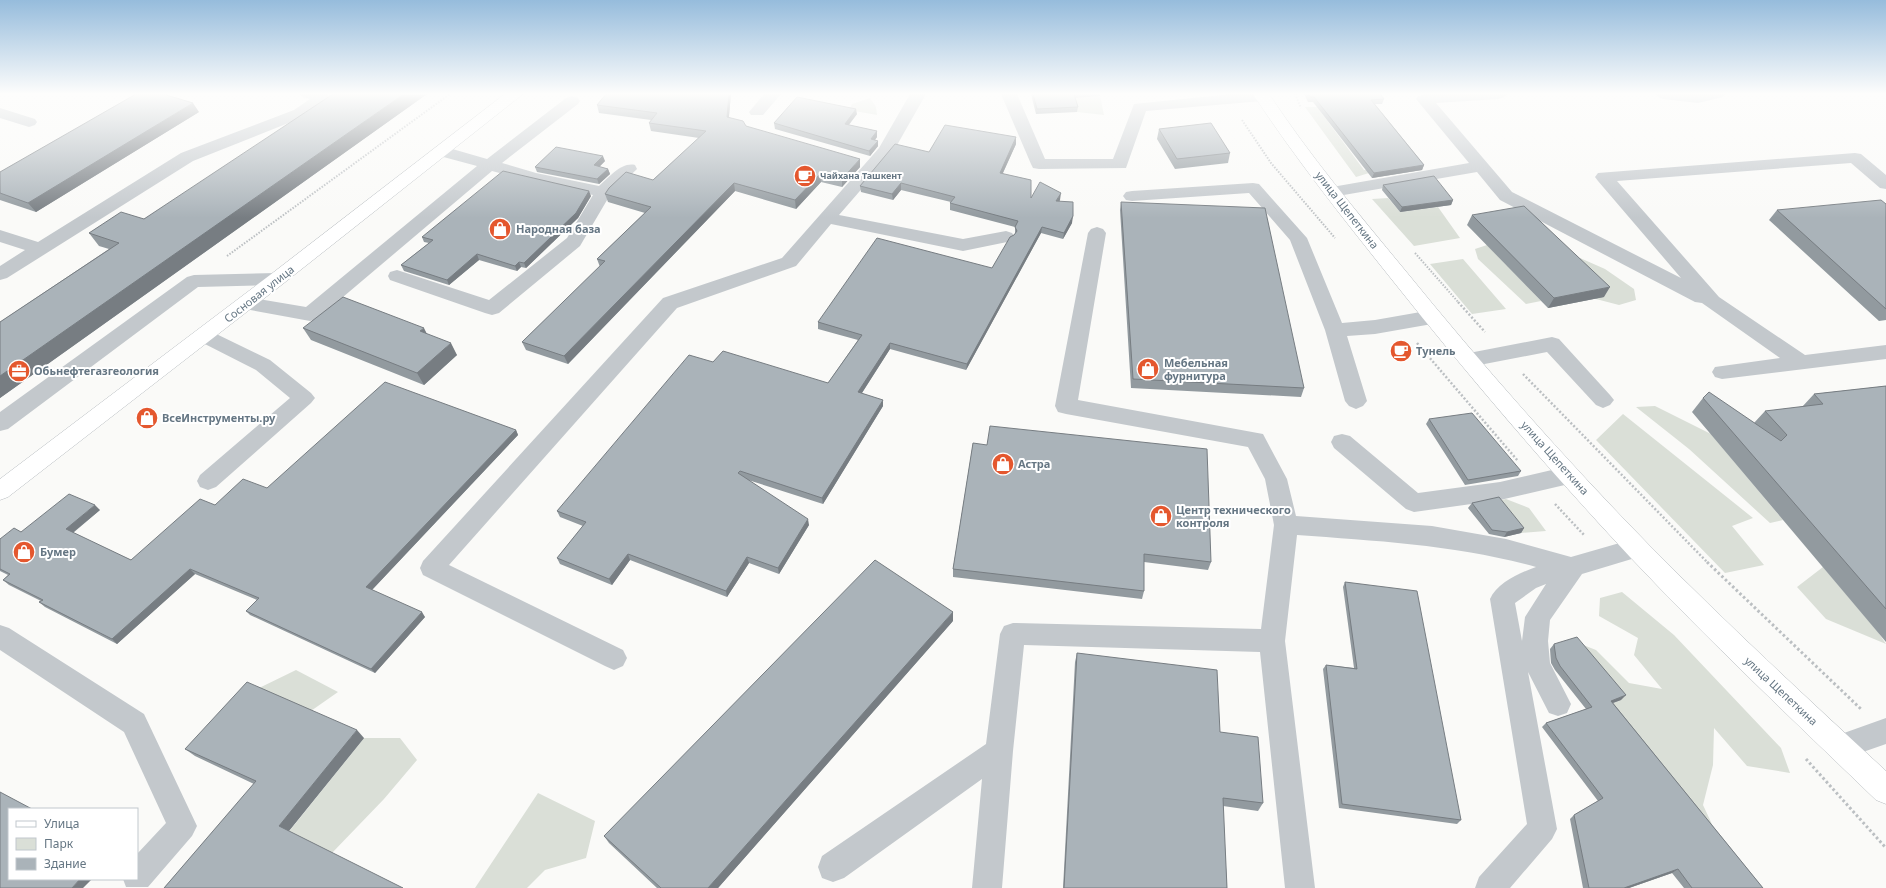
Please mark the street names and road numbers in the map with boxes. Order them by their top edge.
street label: улица Щепеткина [1312,168,1382,252]
street label: Сосновая улица [221,262,297,326]
street label: улица Щепеткина [1518,417,1593,498]
street label: улица Щепеткина [1742,653,1821,728]

